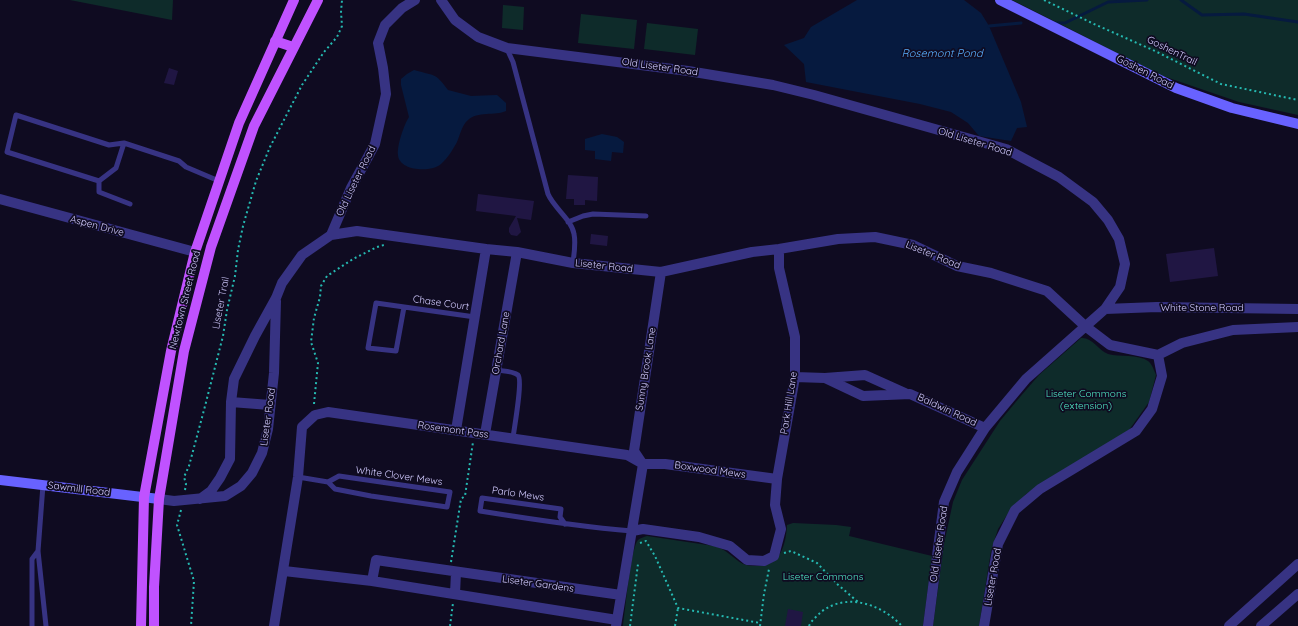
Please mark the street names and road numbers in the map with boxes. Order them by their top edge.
street label: GoshenTrail [1145,34,1199,68]
street label: Goshen Road [1115,53,1175,91]
street label: Old Liseter Road [621,56,699,78]
street label: Old Liseter Road [937,125,1013,159]
street label: Old Liseter Road [334,144,378,218]
street label: Aspen Drive [69,213,125,239]
street label: Liseter Road [904,239,962,271]
street label: Newtown Street Road [167,249,203,351]
street label: Liseter Road [574,257,634,275]
street label: Liseter Trail [210,276,232,330]
street label: Chase Court [412,293,470,313]
street label: White Stone Road [1160,302,1244,314]
street label: Orchard Lane [490,311,512,375]
street label: Sunny Brook Lane [633,326,659,412]
street label: Park Hill Lane [778,371,800,435]
street label: Liseter Road [258,387,278,447]
street label: Baldwin Road [916,391,978,429]
street label: Rosemont Pass [417,419,489,441]
street label: Boxwood Mews [674,459,746,481]
street label: White Clover Mews [355,464,443,488]
street label: Sawmill Road [47,479,111,499]
street label: Parlo Mews [491,484,545,504]
street label: Old Liseter Road [928,505,950,583]
street label: Liseter Road [982,547,1004,607]
street label: Liseter Gardens [501,573,575,595]

